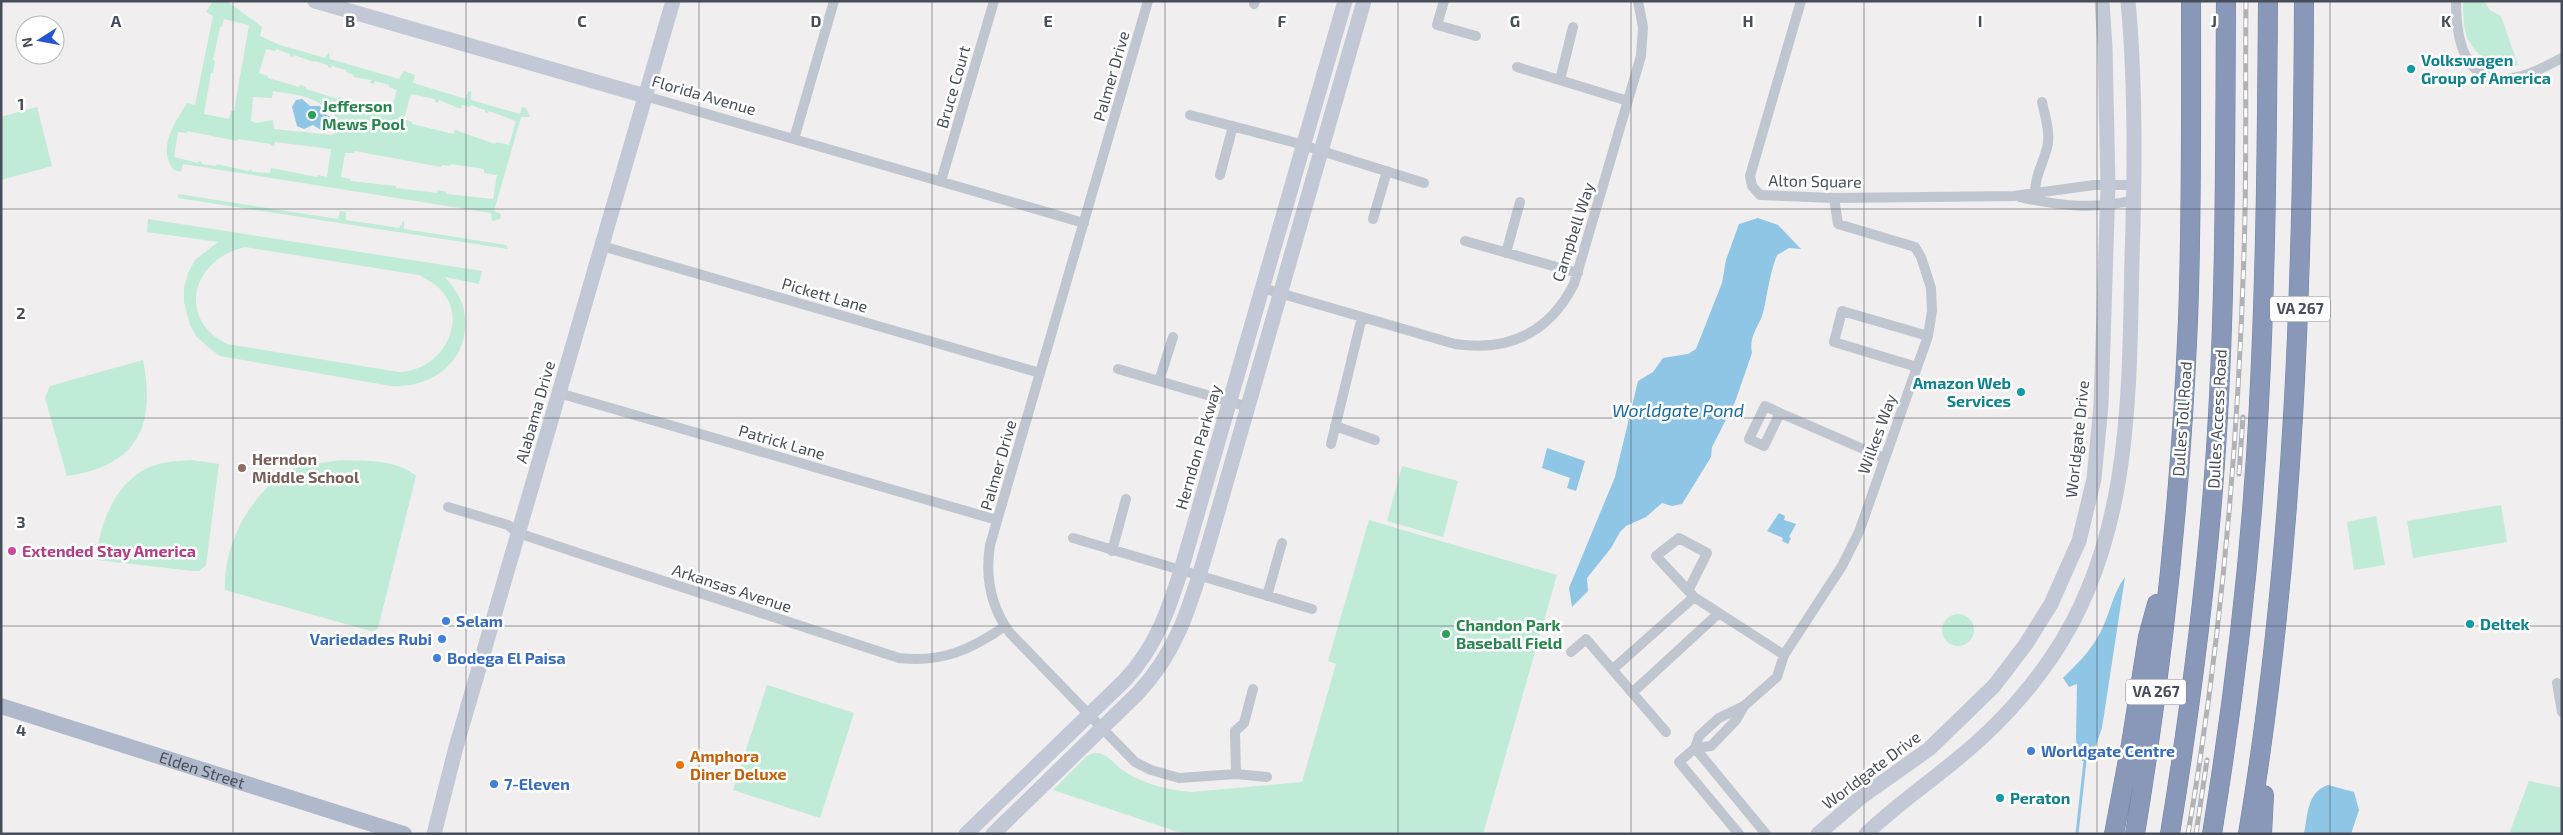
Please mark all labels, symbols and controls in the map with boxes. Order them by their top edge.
text: A [111,11,122,30]
text: B [345,11,355,30]
text: C [577,11,587,30]
text: D [811,11,822,30]
text: E [1043,11,1053,30]
text: F [1278,11,1287,30]
text: G [1510,11,1520,30]
text: H [1742,11,1754,30]
text: I [1978,11,1982,30]
text: J [2211,11,2217,30]
text: K [2441,11,2452,30]
north arrow [15,15,65,65]
street label: Palmer Drive [1089,28,1132,123]
text: N [17,36,36,49]
street label: Bruce Court [932,43,973,130]
place label: Volkswagen Group of America [2421,50,2551,87]
marker: Volkswagen Group of America [2405,63,2417,75]
street label: Florida Avenue [650,71,758,118]
text: 1 [18,94,24,113]
place label: Jefferson Mews Pool [322,96,406,133]
marker: Jefferson Mews Pool [306,109,318,121]
street label: Alton Square [1768,170,1862,191]
street label: Campbell Way [1547,179,1598,284]
street label: Pickett Lane [780,273,870,316]
road number: VA 267 [2270,296,2330,322]
text: 2 [16,303,26,322]
street label: Dulles Access Road [2203,349,2230,489]
street label: Alabama Drive [511,358,558,465]
street label: Dulles Toll Road [2168,361,2195,477]
place label: Amazon Web Services [1913,373,2011,410]
street label: Worldgate Drive [2061,379,2092,499]
street label: Herndon Parkway [1171,382,1225,512]
marker: Amazon Web Services [2015,386,2027,398]
street label: Wilkes Way [1853,391,1900,477]
water label: Worldgate Pond [1612,399,1744,421]
street label: Palmer Drive [976,417,1019,512]
street label: Patrick Lane [737,420,827,463]
place label: Herndon Middle School [252,449,360,486]
marker: Herndon Middle School [236,462,248,474]
text: 3 [16,512,26,531]
place label: Extended Stay America [22,541,196,561]
marker: Extended Stay America [6,545,18,557]
street label: Arkansas Avenue [670,559,794,616]
place label: Selam [456,611,503,630]
place label: Deltek [2480,614,2530,633]
marker: Selam [440,615,452,627]
place label: Chandon Park Baseball Field [1456,615,1562,652]
marker: Deltek [2464,618,2476,630]
marker: Chandon Park Baseball Field [1440,628,1452,640]
place label: Variedades Rubi [310,629,432,648]
marker: Variedades Rubi [436,633,448,645]
place label: Bodega El Paisa [447,648,566,667]
marker: Bodega El Paisa [431,652,443,664]
road number: VA 267 [2126,680,2186,704]
text: 4 [16,720,26,739]
street label: Worldgate Drive [1818,726,1924,813]
place label: Worldgate Centre [2041,741,2175,760]
marker: Worldgate Centre [2025,745,2037,757]
place label: Amphora Diner Deluxe [690,746,787,783]
street label: Elden Street [157,747,247,792]
marker: Amphora Diner Deluxe [674,759,686,771]
place label: 7-Eleven [504,774,570,793]
marker: 7-Eleven [488,778,500,790]
place label: Peraton [2010,788,2070,807]
marker: Peraton [1994,792,2006,804]

